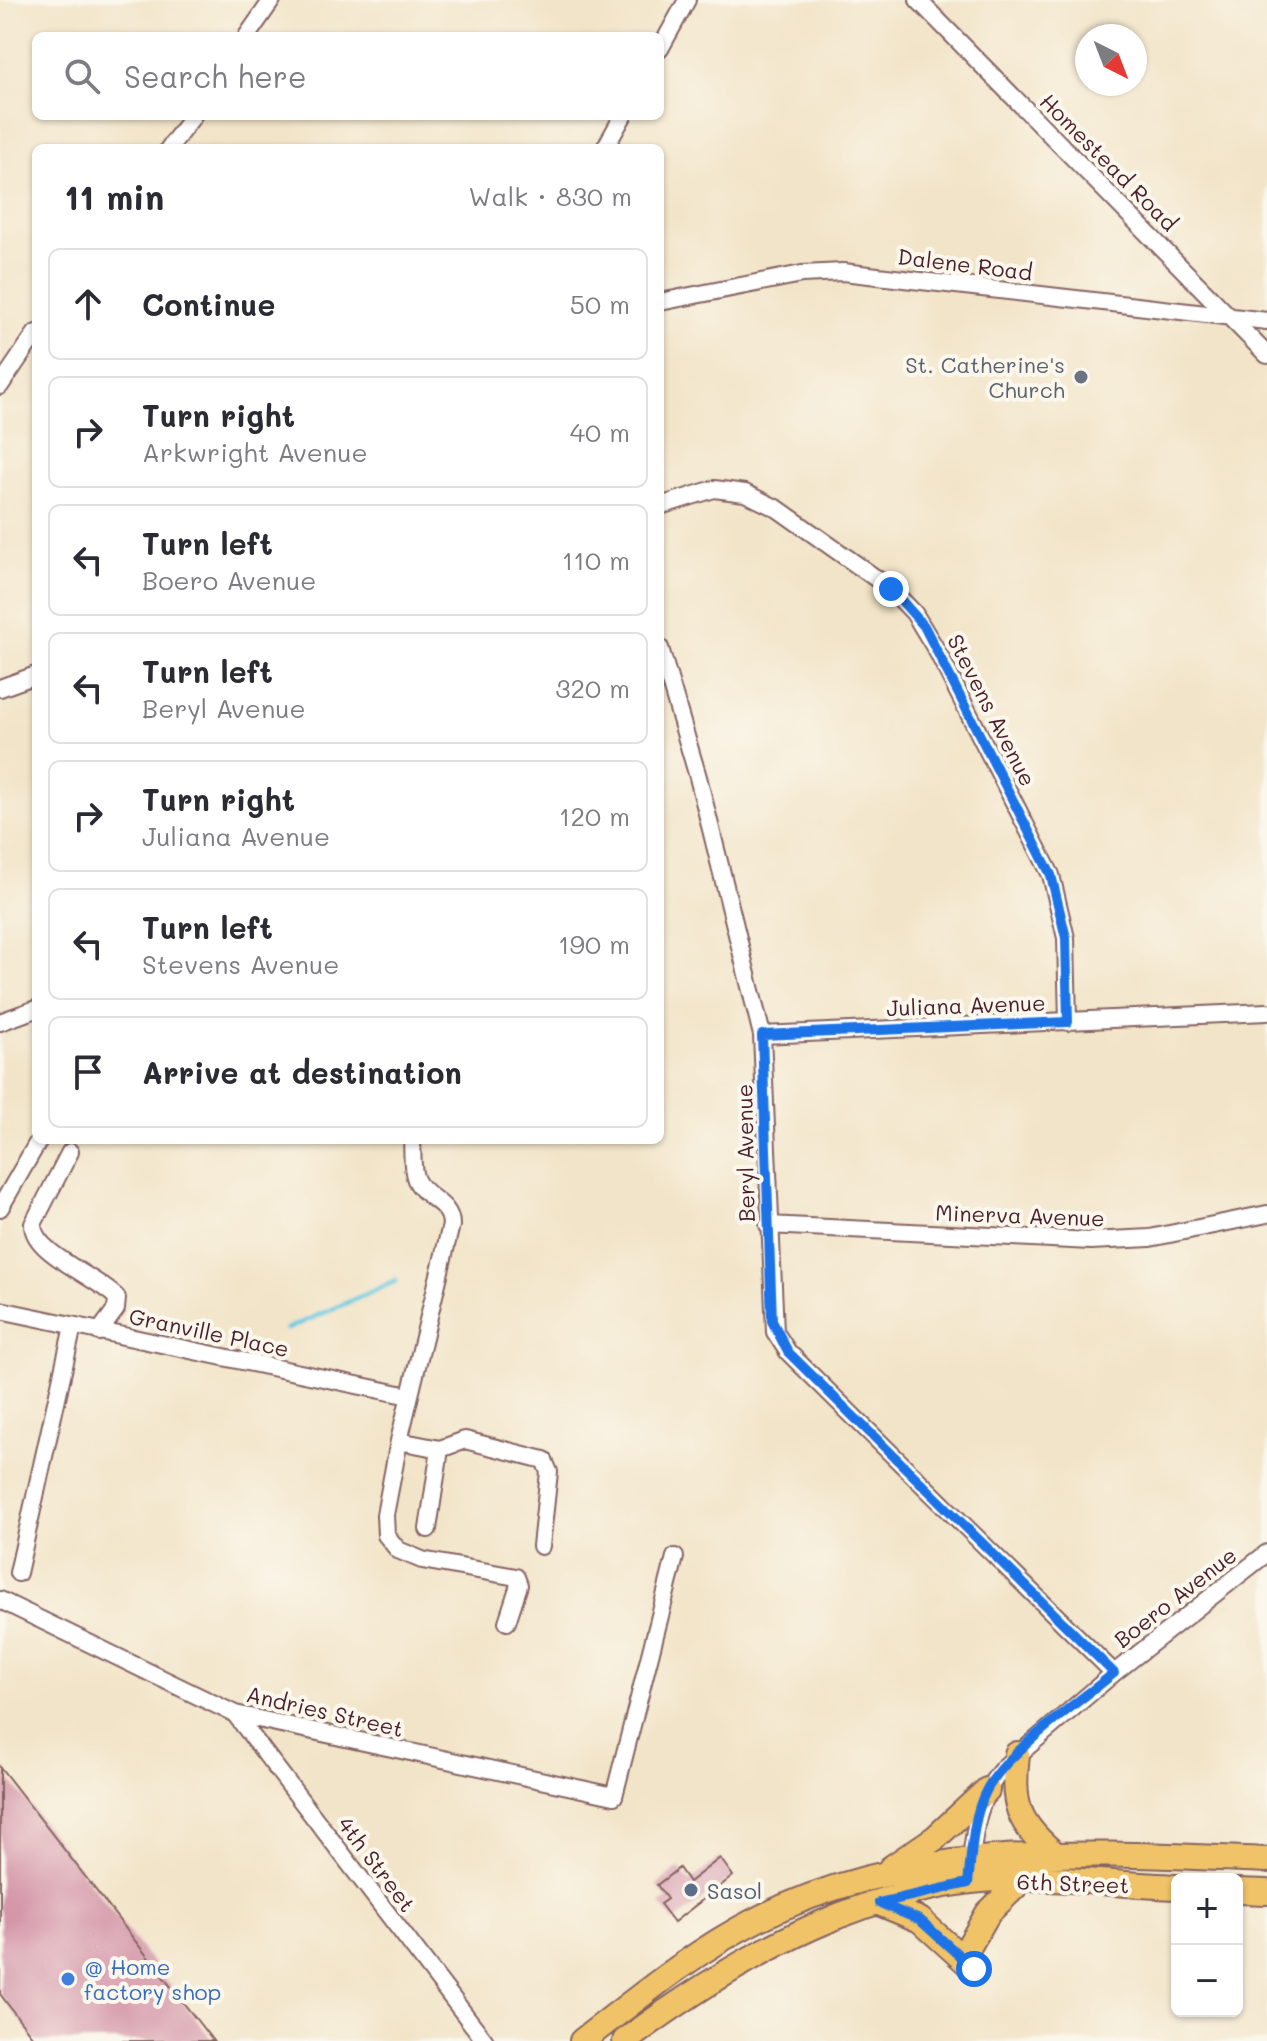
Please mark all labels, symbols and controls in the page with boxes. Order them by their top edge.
north arrow [1075,24,1147,96]
search box [32,32,664,120]
icon: search [60,54,104,98]
text: Search here [124,56,307,96]
street label: Homestead Road [1034,87,1184,237]
text: 11 min [64,174,164,219]
text: Walk · 830 m [469,179,632,213]
street label: Dalene Road [896,241,1034,287]
icon: ahead [66,282,110,326]
text: Continue [142,284,275,324]
text: 50 m [570,287,630,321]
place label: St. Catherine's Church [905,350,1065,404]
marker: St. Catherine's Church [1072,368,1090,386]
text: Turn right [142,395,295,435]
icon: right [66,410,110,454]
text: 40 m [570,415,630,449]
text: Arkwright Avenue [142,435,368,469]
text: Turn left [142,523,273,563]
icon: left [66,538,110,582]
text: 110 m [562,543,630,577]
text: Boero Avenue [142,563,316,597]
route end [873,571,909,607]
street label: Stevens Avenue [941,629,1043,791]
text: Turn left [142,651,273,691]
icon: left [66,666,110,710]
text: 320 m [555,671,630,705]
text: Beryl Avenue [142,691,306,725]
text: Turn right [142,779,295,819]
icon: right [66,794,110,838]
text: 120 m [559,799,630,833]
text: Juliana Avenue [142,819,330,853]
text: Turn left [142,907,273,947]
icon: left [66,922,110,966]
text: 190 m [558,927,630,961]
text: Stevens Avenue [142,947,339,981]
street label: Juliana Avenue [886,988,1046,1022]
icon: arrive [66,1050,110,1094]
text: Arrive at destination [142,1052,462,1092]
street label: Beryl Avenue [729,1084,761,1222]
street label: Minerva Avenue [935,1198,1105,1232]
street label: Granville Place [126,1301,292,1363]
street label: Boero Avenue [1108,1540,1242,1654]
street label: Andries Street [244,1679,406,1743]
street label: 4th Street [332,1811,422,1917]
street label: 6th Street [1016,1867,1130,1899]
map controls [1171,1873,1243,2017]
button: + [1171,1873,1243,1945]
place label: Sasol [707,1876,762,1905]
marker: Sasol [682,1881,700,1899]
button: − [1171,1945,1243,2017]
route start [956,1951,992,1987]
place label: @ Home factory shop [84,1952,221,2006]
marker: @ Home factory shop [59,1970,77,1988]

